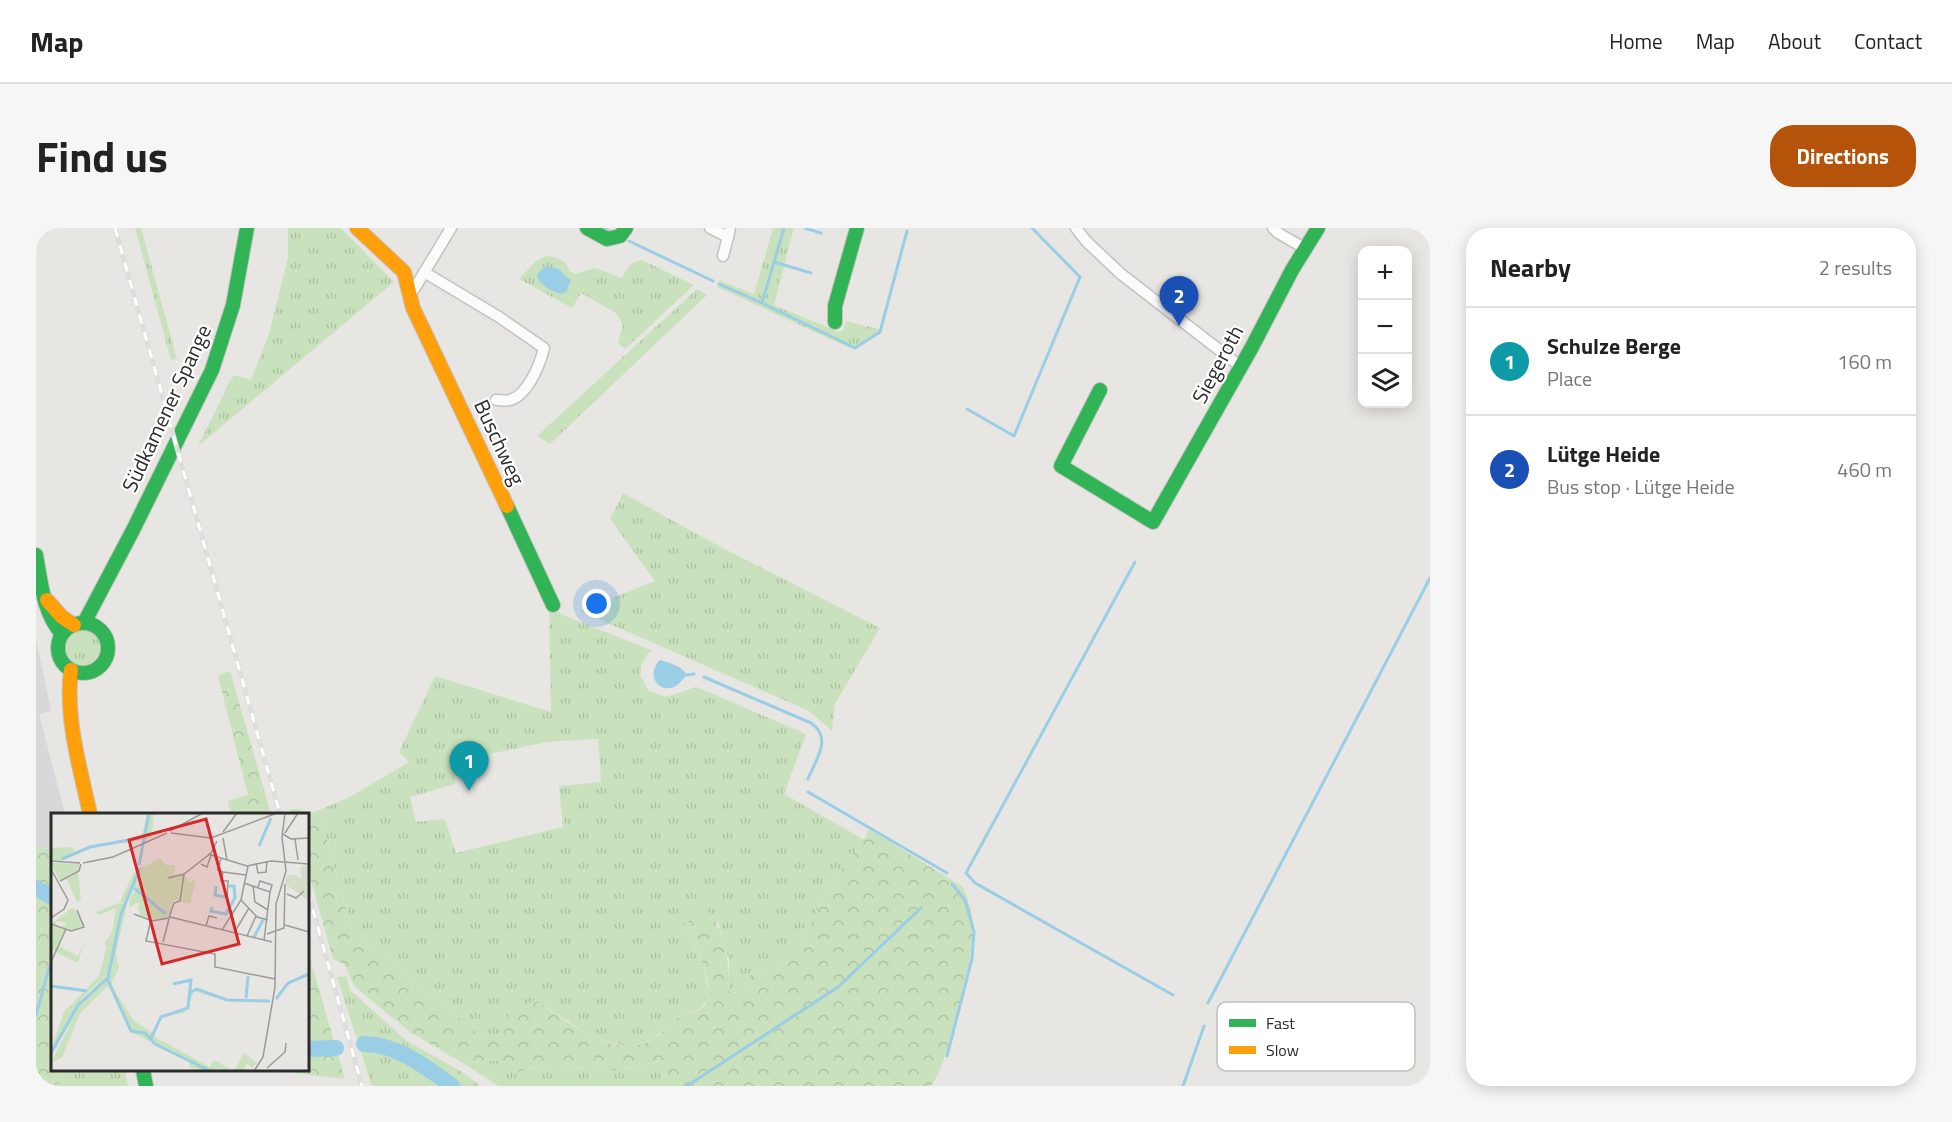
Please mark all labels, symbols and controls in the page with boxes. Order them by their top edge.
text: Map [30,20,84,63]
text: Home [1609,25,1663,57]
text: Map [1696,25,1735,57]
text: About [1768,25,1821,57]
text: Contact [1854,25,1922,57]
text: Find us [36,124,168,188]
button: Directions [1770,125,1916,187]
map controls [1358,246,1412,408]
button: + [1358,246,1412,300]
text: Nearby [1490,248,1571,287]
text: 2 results [1819,252,1892,283]
pin: 2 [1160,276,1198,326]
button: − [1358,300,1412,354]
street label: Südkamener Spange [113,319,219,497]
street label: Siegeroth [1183,319,1251,409]
text: Schulze Berge [1547,329,1681,363]
text: 1 [1504,346,1515,377]
text: 160 m [1837,346,1892,377]
button: layers [1358,354,1412,408]
text: Place [1547,363,1592,394]
street label: Buschweg [466,394,534,490]
text: Lütge Heide [1547,437,1660,471]
text: 2 [1504,454,1515,485]
text: 460 m [1837,454,1892,485]
text: Bus stop · Lütge Heide [1547,471,1735,502]
your location [582,589,611,618]
pin: 1 [450,742,488,791]
inset map [51,813,309,1071]
legend [1217,1002,1415,1071]
text: Fast [1266,1011,1295,1035]
text: Slow [1266,1038,1299,1062]

